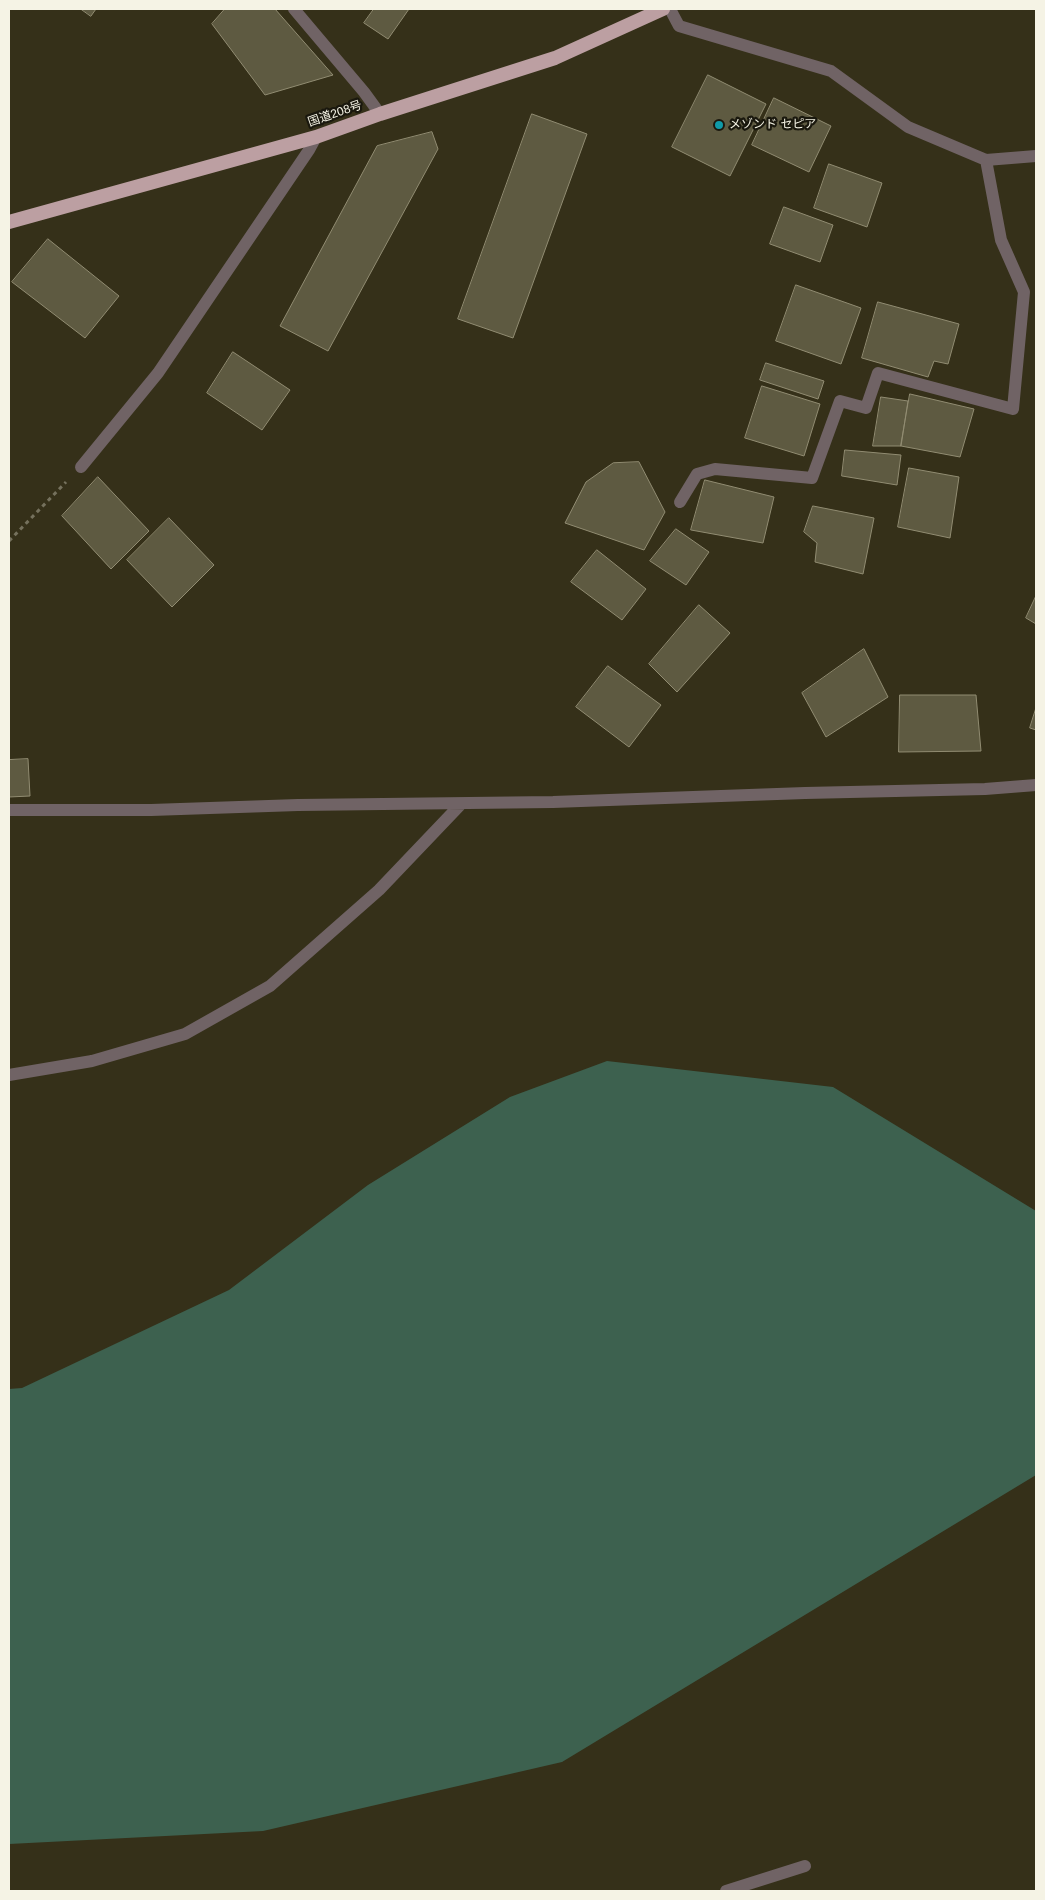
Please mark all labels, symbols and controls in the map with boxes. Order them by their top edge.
street label: 国道208号 [306,98,364,130]
place label: メゾンド セピア [729,118,816,132]
marker: メゾンド セピア [713,119,725,131]

